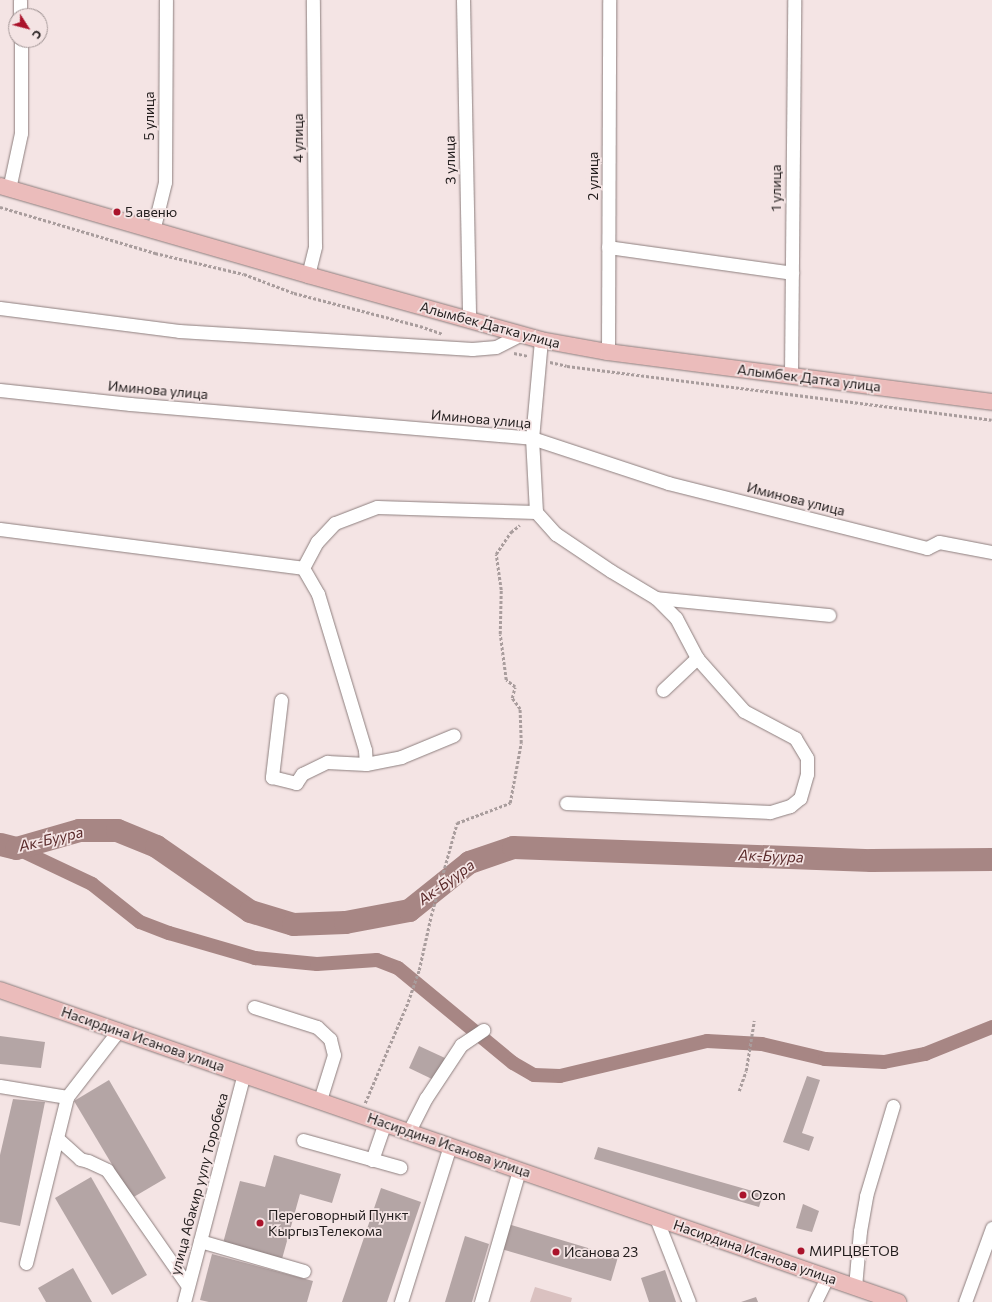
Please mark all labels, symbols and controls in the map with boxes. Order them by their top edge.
north arrow [8,8,48,48]
text: С [30,28,45,42]
street label: 5 улица [141,91,157,141]
street label: 4 улица [290,113,306,163]
street label: 3 улица [441,135,459,185]
street label: 2 улица [585,152,601,200]
street label: 1 улица [768,165,784,211]
place label: 5 авеню [125,204,177,220]
marker: 5 авеню [112,207,122,217]
street label: Алымбек Датка улица [418,298,562,352]
street label: Алымбек Датка улица [736,361,882,395]
street label: Иминова улица [107,377,209,403]
street label: Иминова улица [430,406,532,432]
street label: Иминова улица [745,479,847,519]
water label: Ак-Буура [17,823,85,855]
water label: Ак-Буура [738,846,804,866]
water label: Ак-Буура [414,855,478,909]
street label: Насирдина Исанова улица [59,1003,227,1075]
street label: улица Абакир уулу Торобека [167,1091,231,1277]
street label: Насирдина Исанова улица [365,1109,533,1181]
place label: Ozon [751,1187,786,1203]
marker: Ozon [738,1190,748,1200]
place label: Переговорный Пункт КыргызТелекома [268,1207,408,1240]
street label: Насирдина Исанова улица [671,1216,839,1288]
marker: Переговорный Пункт КыргызТелекома [255,1218,265,1228]
place label: МИРЦВЕТОВ [809,1243,899,1259]
place label: Исанова 23 [564,1244,638,1260]
marker: МИРЦВЕТОВ [796,1246,806,1256]
marker: Исанова 23 [551,1247,561,1257]

